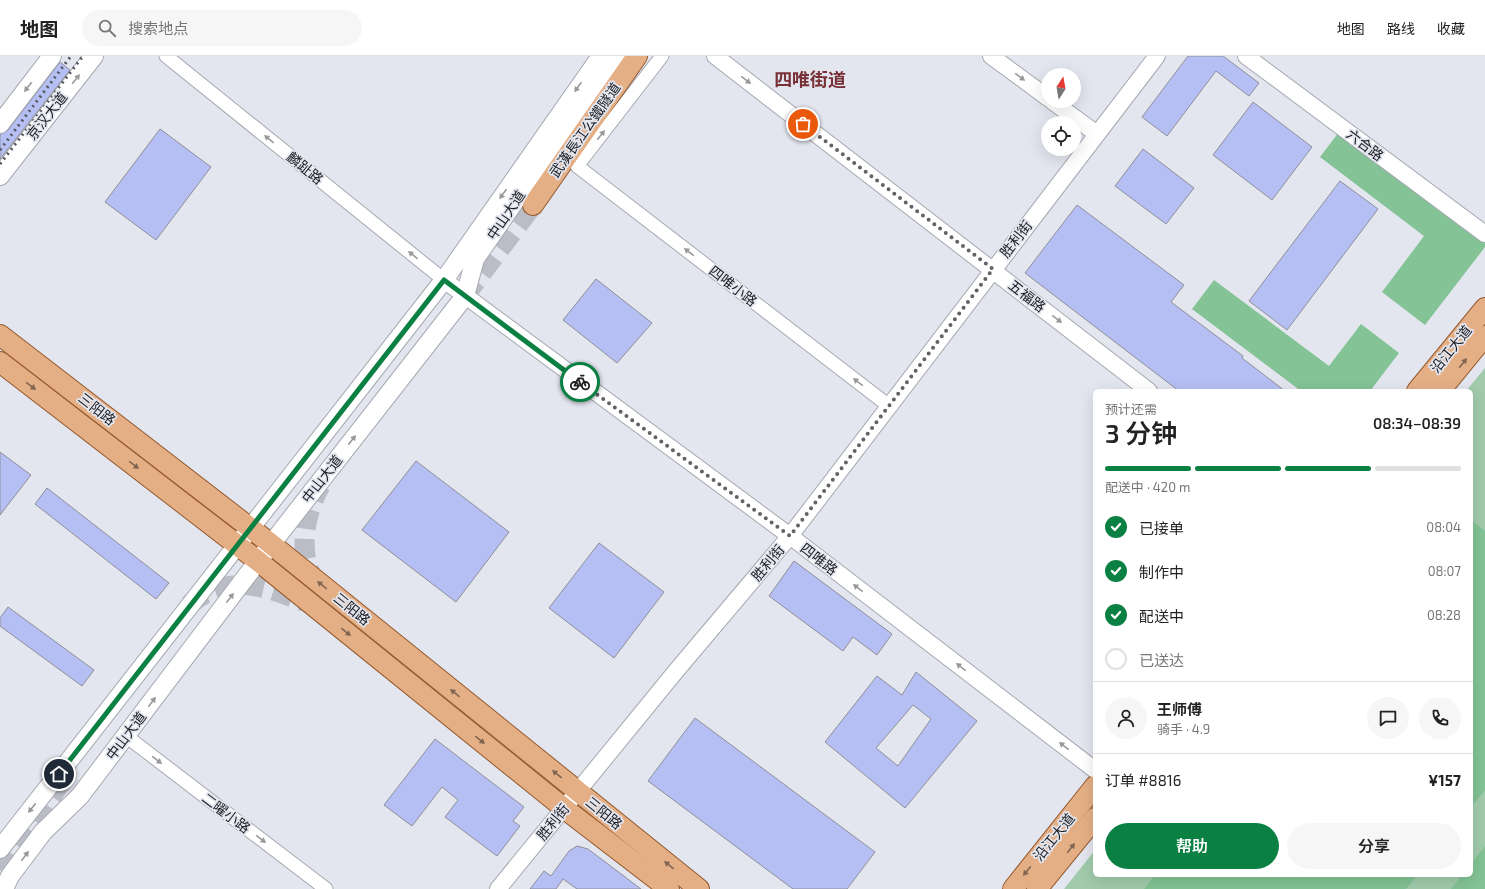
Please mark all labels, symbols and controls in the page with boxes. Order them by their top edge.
search box [82,10,362,46]
text: 地图 [20,17,58,40]
icon: search [96,17,118,39]
text: 搜索地点 [128,19,188,37]
text: 地图 [1337,20,1365,37]
text: 路线 [1387,20,1415,37]
text: 收藏 [1437,20,1465,37]
district label: 四唯街道 [774,68,846,90]
north arrow [1041,68,1081,108]
map controls [1041,68,1081,156]
one-way arrow [72,73,81,84]
one-way arrow [1014,73,1025,81]
one-way arrow [741,75,751,83]
street label: 武漢長江公鐵隧道 [546,79,624,180]
one-way arrow [24,82,32,92]
one-way arrow [574,82,582,93]
street label: 京汉大道 [23,88,71,143]
pin [786,107,820,141]
icon: bag [792,113,814,135]
button: locate [1041,116,1081,156]
street label: 六合路 [1343,125,1387,164]
one-way arrow [597,129,605,140]
one-way arrow [263,134,274,143]
street label: 麟趾路 [284,148,327,187]
street label: 中山大道 [483,187,528,243]
one-way arrow [499,189,507,199]
street label: 胜利街 [996,217,1035,260]
one-way arrow [683,247,694,256]
one-way arrow [408,251,419,260]
street label: 四唯小路 [706,262,761,310]
street label: 五福路 [1006,276,1049,315]
one-way arrow [1051,315,1062,323]
street label: 沿江大道 [1426,322,1475,376]
one-way arrow [1458,358,1467,369]
courier [560,362,600,402]
icon: bike [569,371,591,393]
one-way arrow [853,378,864,386]
one-way arrow [26,382,36,390]
street label: 三阳路 [76,389,119,428]
text: 预计还需 [1105,401,1157,417]
text: 08:34–08:39 [1373,414,1461,432]
text: 3 分钟 [1105,417,1177,448]
one-way arrow [348,435,357,446]
street label: 中山大道 [298,451,346,506]
one-way arrow [129,461,140,470]
text: 配送中 · 420 m [1105,479,1190,495]
icon: check [1105,516,1127,538]
text: 已接单 [1139,519,1184,537]
text: 08:04 [1426,519,1461,535]
street label: 四唯路 [798,539,841,578]
street label: 胜利街 [748,541,788,584]
icon: check [1105,560,1127,582]
text: 制作中 [1139,563,1184,581]
text: 08:07 [1428,563,1461,579]
one-way arrow [316,580,327,589]
one-way arrow [852,584,863,592]
street label: 三阳路 [331,589,374,628]
one-way arrow [226,593,234,604]
icon: check [1105,604,1127,626]
text: 配送中 [1139,607,1184,625]
text: 08:28 [1427,607,1461,623]
one-way arrow [341,628,352,636]
text: 已送达 [1139,651,1184,669]
one-way arrow [955,663,966,672]
one-way arrow [450,688,461,697]
one-way arrow [148,697,156,708]
button: person [1105,697,1147,739]
button: chat [1367,697,1409,739]
button: phone [1419,697,1461,739]
text: 王师傅 [1157,700,1202,718]
street label: 中山大道 [102,708,149,763]
text: 骑手 · 4.9 [1157,721,1210,737]
one-way arrow [475,736,486,745]
one-way arrow [1059,742,1070,751]
one-way arrow [152,756,163,764]
pin [42,757,76,791]
icon: home [48,763,70,785]
one-way arrow [551,770,562,779]
text: 订单 #8816 [1105,771,1181,789]
text: ¥157 [1428,771,1461,789]
street label: 二曜小路 [199,789,254,836]
street label: 三阳路 [583,793,626,832]
street label: 胜利街 [533,800,572,843]
one-way arrow [28,802,37,813]
street label: 沿江大道 [1029,810,1078,864]
button: 帮助 [1105,823,1279,869]
button: 分享 [1287,823,1461,869]
one-way arrow [255,835,266,843]
one-way arrow [1066,842,1075,853]
one-way arrow [21,851,29,862]
one-way arrow [663,860,674,869]
one-way arrow [1023,866,1031,877]

